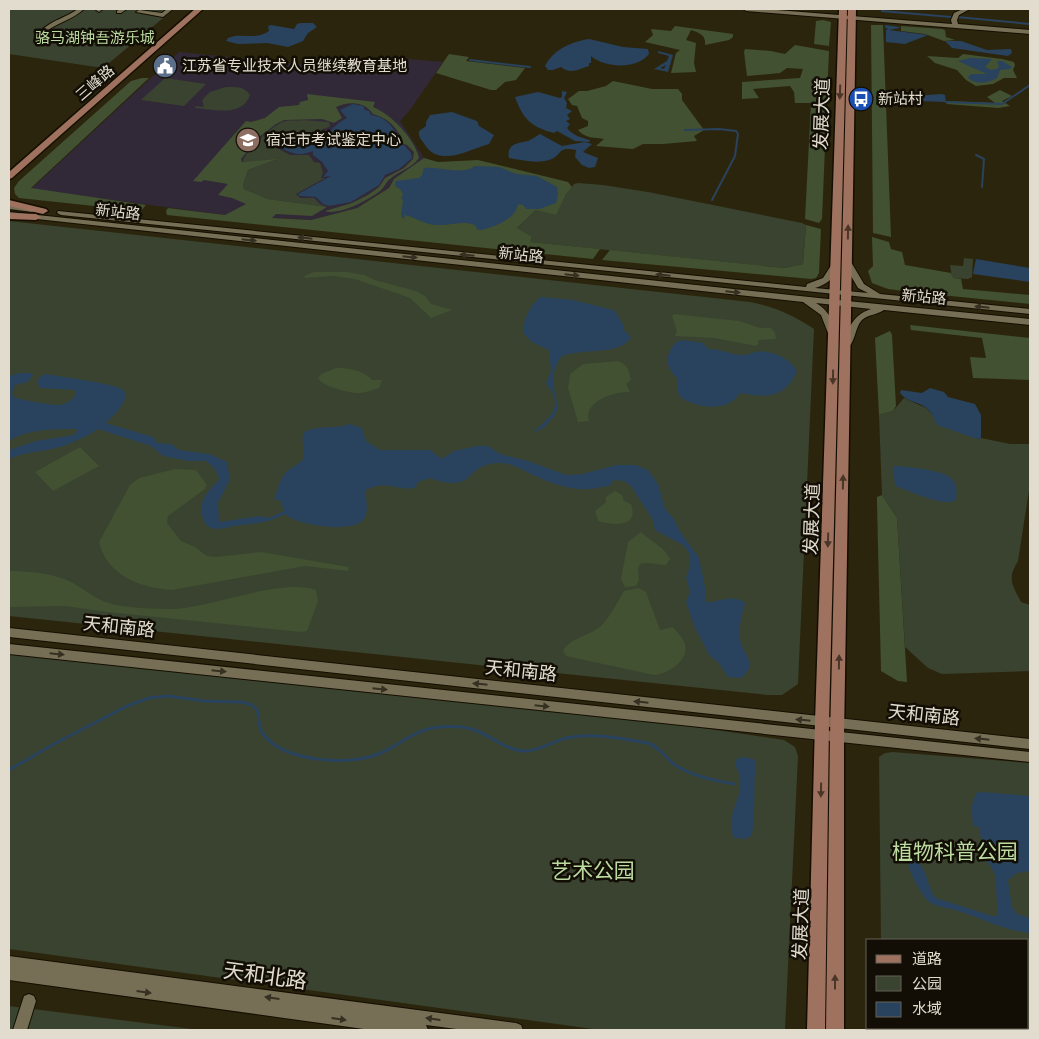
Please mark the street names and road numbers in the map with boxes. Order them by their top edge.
street label: 三峰路 [72,61,118,105]
street label: 发展大道 [810,78,834,150]
street label: 新站路 [95,201,141,223]
street label: 新站路 [498,244,544,266]
street label: 新站路 [901,286,947,308]
street label: 发展大道 [800,483,824,555]
street label: 天和南路 [82,612,156,642]
street label: 天和南路 [484,656,558,686]
street label: 天和南路 [887,700,961,730]
street label: 发展大道 [789,888,813,960]
street label: 天和北路 [222,957,308,995]

